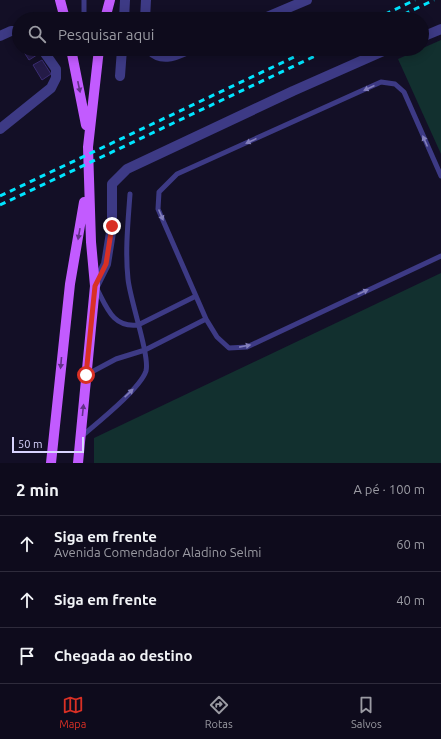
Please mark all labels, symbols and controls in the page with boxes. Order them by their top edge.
search box [12,12,429,56]
icon: search [26,23,48,45]
text: Pesquisar aqui [58,26,154,43]
one-way arrow [76,81,82,93]
one-way arrow [364,85,375,91]
one-way arrow [422,134,428,146]
one-way arrow [245,138,256,144]
one-way arrow [158,209,164,221]
route end [103,217,121,235]
one-way arrow [75,228,81,240]
one-way arrow [357,289,369,295]
one-way arrow [238,343,251,349]
one-way arrow [58,357,64,369]
route start [77,366,95,384]
one-way arrow [124,388,135,397]
one-way arrow [80,404,86,416]
scale bar [12,435,84,454]
text: 50 m [18,438,42,450]
text: 2 min [16,480,59,499]
text: A pé · 100 m [353,482,425,496]
text: Siga em frente [54,528,157,545]
icon: ahead [16,533,38,555]
text: 60 m [396,537,425,551]
text: Avenida Comendador Aladino Selmi [54,545,262,559]
icon: ahead [16,589,38,611]
text: Siga em frente [54,591,157,608]
text: 40 m [396,593,425,607]
icon: arrive [16,645,38,667]
text: Chegada ao destino [54,647,193,664]
tab: Mapa [59,694,86,730]
tab: Rotas [205,694,233,730]
tab: Salvos [351,694,382,730]

